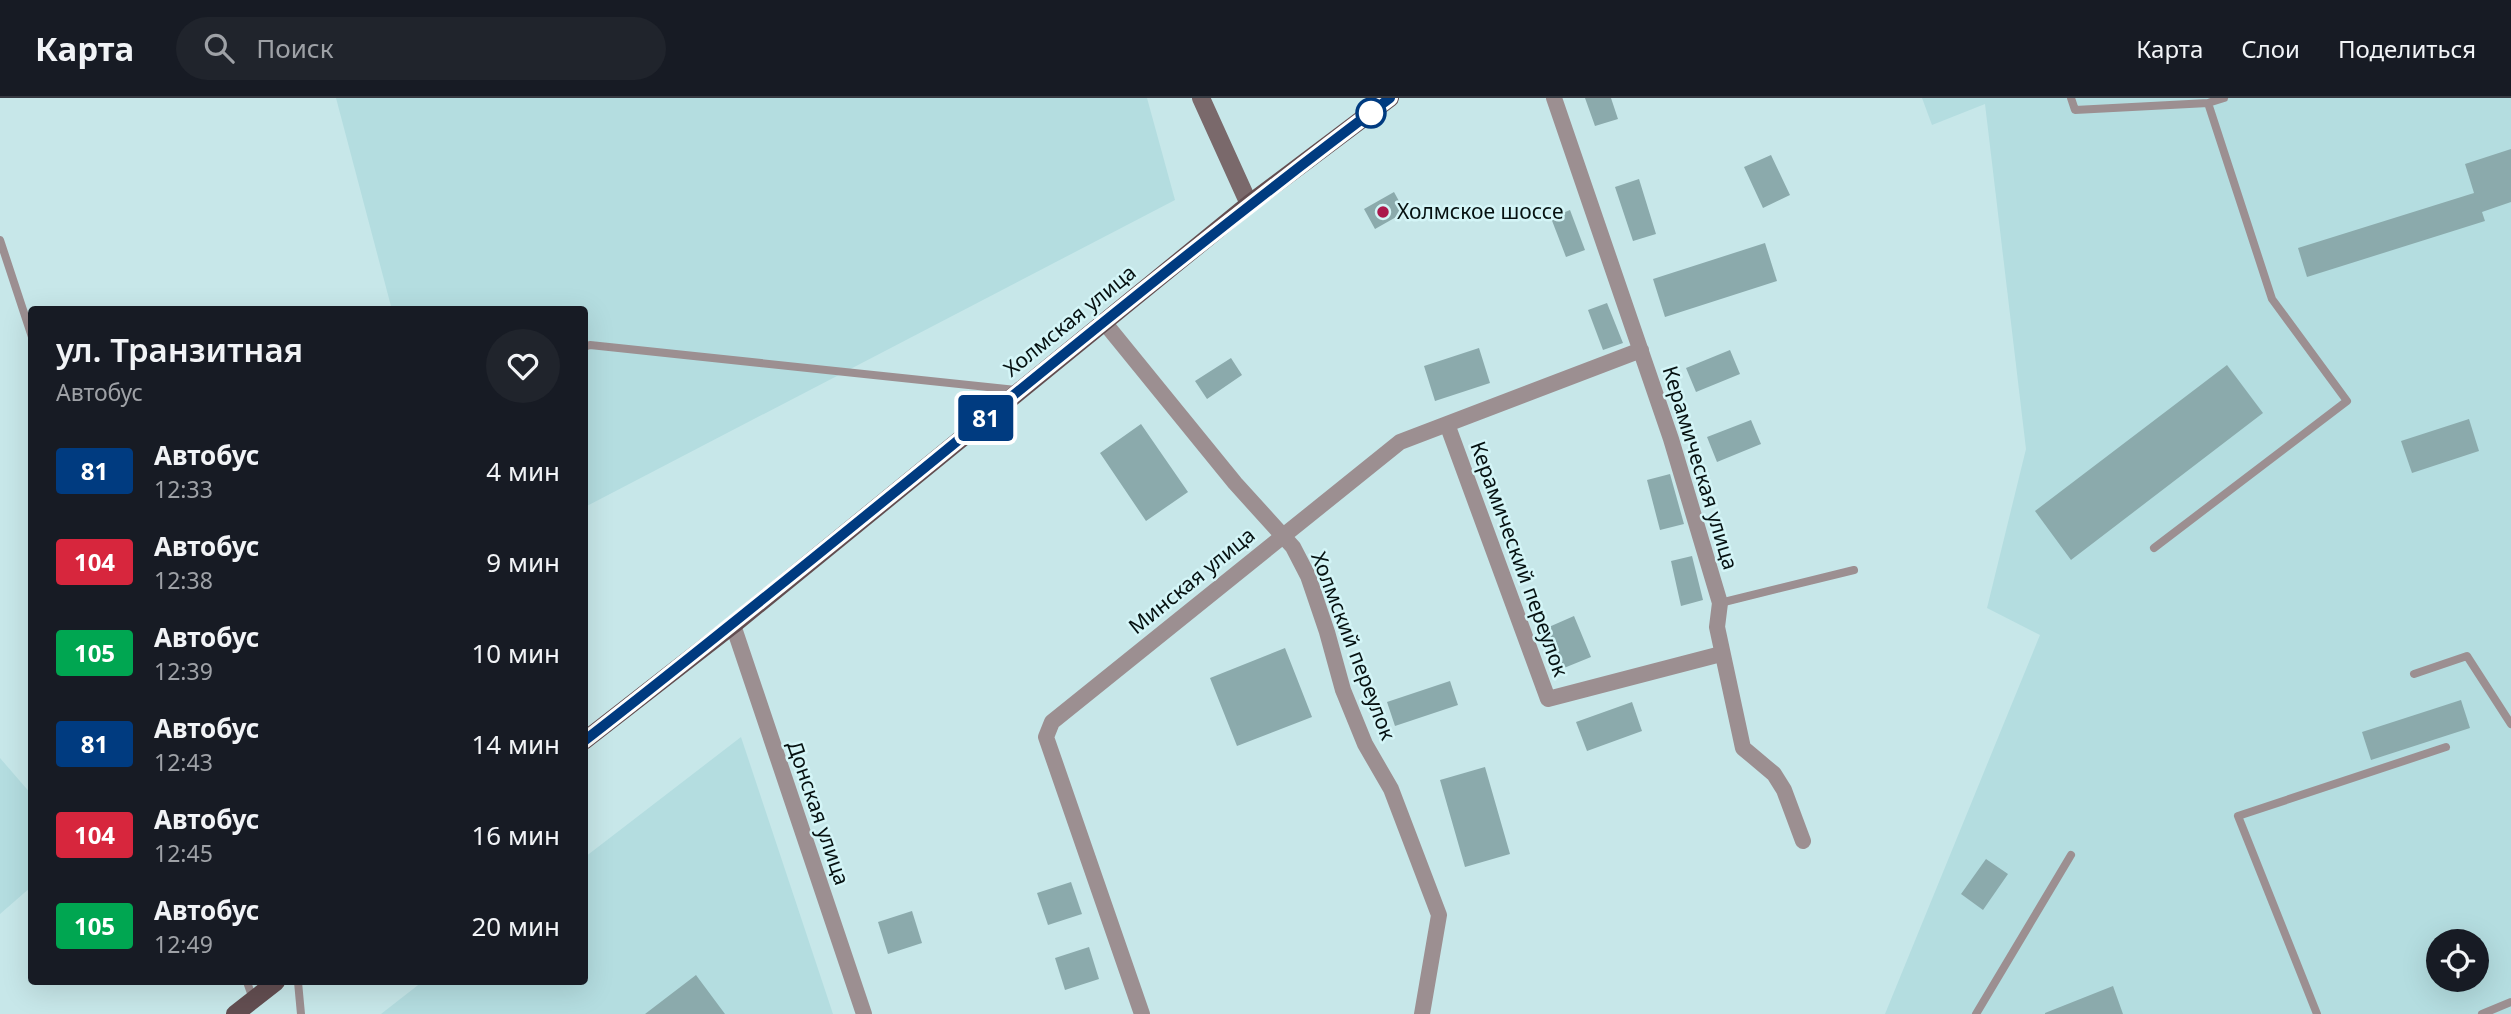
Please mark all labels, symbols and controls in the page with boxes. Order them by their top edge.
search box [176,17,666,80]
text: Карта [35,26,134,71]
icon: search [200,29,238,67]
text: Поиск [256,30,333,66]
text: Карта [2136,32,2203,65]
text: Слои [2241,32,2300,65]
text: Поделиться [2338,32,2476,65]
unlabelled marker [1356,98,1386,128]
place label: Холмское шоссе [1397,197,1564,225]
marker: Холмское шоссе [1375,204,1391,220]
street label: Холмская улица [997,258,1141,382]
text: ул. Транзитная [56,327,303,372]
button: heart [486,329,560,403]
street label: Керамическая улица [1657,362,1745,573]
text: Автобус [56,376,143,408]
line badge: 81 [954,395,1018,441]
text: 81 [972,401,1000,434]
text: Автобус [154,437,259,473]
street label: Керамический переулок [1464,437,1576,680]
text: 4 мин [486,453,560,489]
text: 81 [81,454,108,487]
text: 12:33 [154,473,213,505]
street label: Минская улица [1122,521,1260,640]
text: Автобус [154,528,259,564]
text: 9 мин [486,544,560,580]
text: 104 [74,545,115,578]
street label: Холмский переулок [1305,547,1403,744]
text: 12:38 [154,564,213,596]
text: Автобус [154,619,259,655]
text: 10 мин [471,635,560,671]
text: 105 [74,636,115,669]
text: 12:39 [154,655,213,687]
text: Автобус [154,710,259,746]
text: 14 мин [471,726,560,762]
text: 81 [81,727,108,760]
street label: Донская улица [781,737,857,888]
text: 12:43 [154,746,213,778]
text: Автобус [154,801,259,837]
text: 16 мин [471,817,560,853]
text: 104 [74,818,115,851]
text: 12:45 [154,837,213,869]
text: Автобус [154,892,259,928]
text: 20 мин [471,908,560,944]
text: 105 [74,909,115,942]
text: 12:49 [154,928,213,960]
map controls [2426,929,2489,992]
button: locate [2426,929,2489,992]

